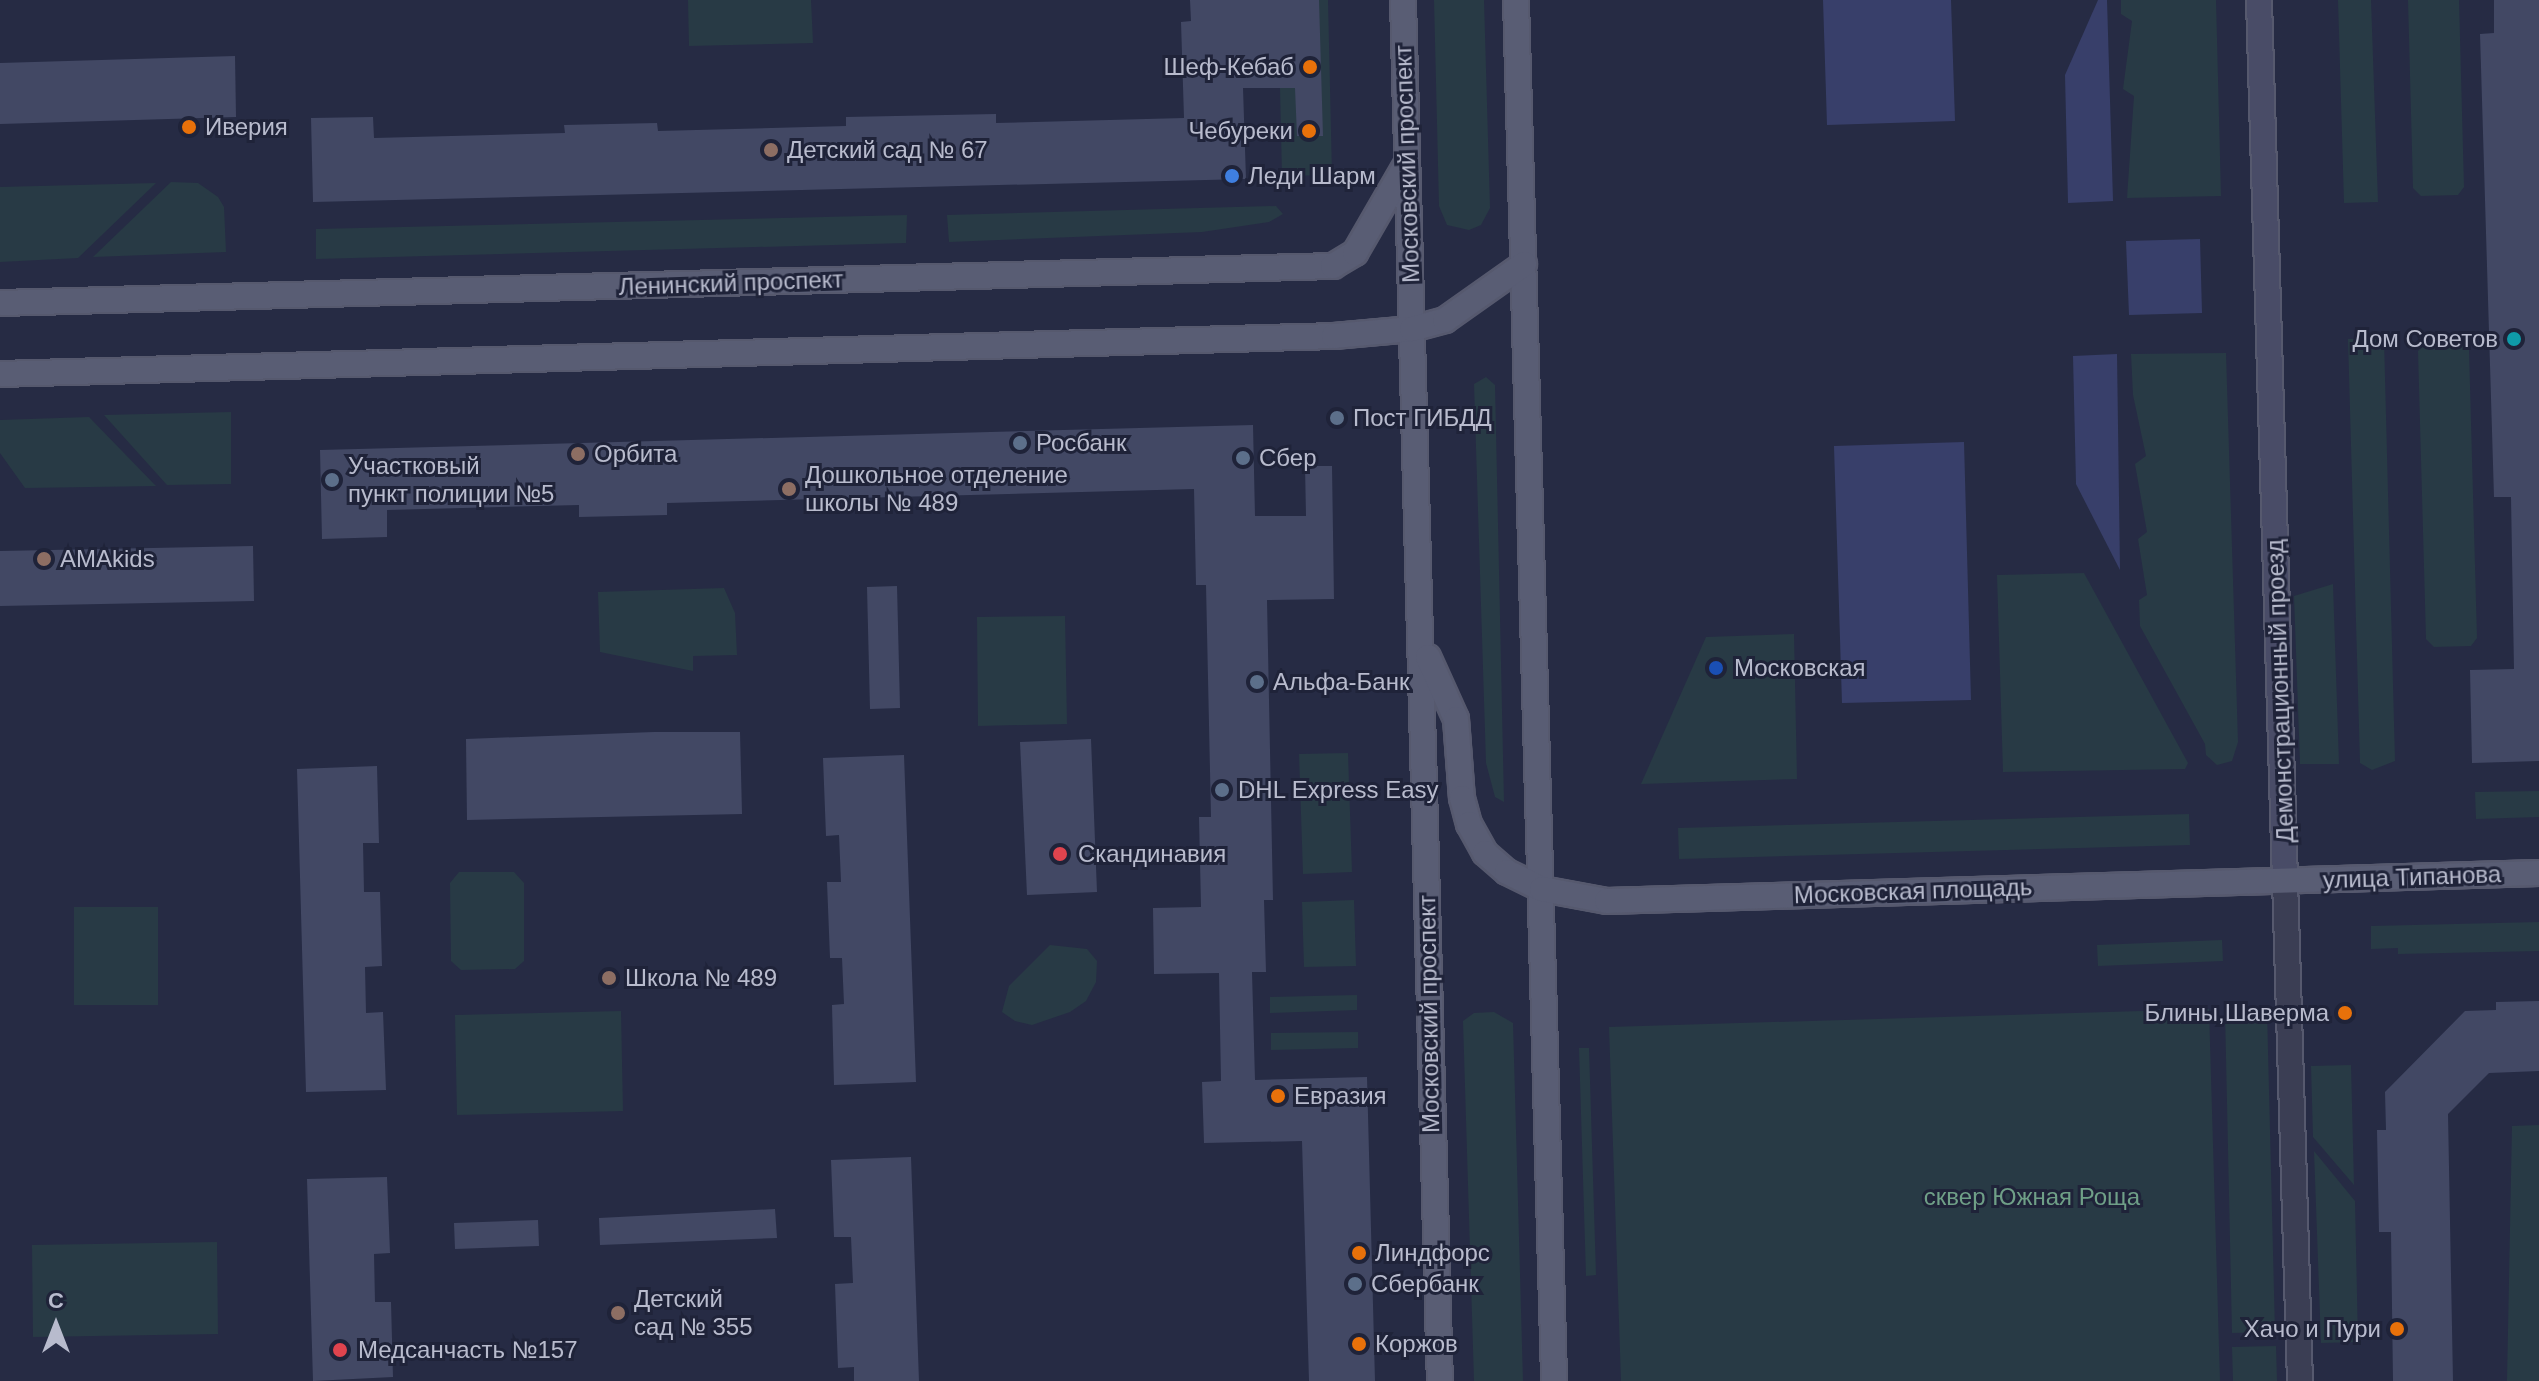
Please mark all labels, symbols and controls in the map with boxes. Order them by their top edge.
street label: Московский проспект [1388,45,1426,283]
place label: Шеф-Кебаб [1164,53,1294,81]
marker: Шеф-Кебаб [1301,58,1319,76]
place label: Иверия [205,113,288,141]
place label: Чебуреки [1188,117,1293,145]
marker: Иверия [180,118,198,136]
marker: Чебуреки [1300,122,1318,140]
place label: Детский сад № 67 [787,136,988,164]
marker: Детский сад № 67 [762,141,780,159]
place label: Леди Шарм [1248,162,1376,190]
marker: Леди Шарм [1223,167,1241,185]
street label: Ленинский проспект [618,265,844,301]
place label: Дом Советов [2352,325,2498,353]
marker: Дом Советов [2505,330,2523,348]
place label: Пост ГИБДД [1353,404,1492,432]
marker: Пост ГИБДД [1328,409,1346,427]
place label: Росбанк [1036,429,1127,457]
marker: Росбанк [1011,434,1029,452]
place label: Орбита [594,440,677,468]
place label: Сбер [1259,444,1317,472]
marker: Орбита [569,445,587,463]
marker: Сбер [1234,449,1252,467]
place label: Участковый пункт полиции №5 [348,452,554,508]
place label: Дошкольное отделение школы № 489 [805,461,1068,517]
marker: Участковый пункт полиции №5 [323,471,341,489]
marker: Дошкольное отделение школы № 489 [780,480,798,498]
street label: Демонстрационный проезд [2260,539,2300,843]
place label: AMAkids [60,545,155,573]
marker: AMAkids [35,550,53,568]
place label: Московская [1734,654,1866,682]
marker: Московская [1705,657,1727,679]
place label: Альфа-Банк [1273,668,1409,696]
marker: Альфа-Банк [1248,673,1266,691]
place label: DHL Express Easy [1238,776,1439,804]
marker: DHL Express Easy [1213,781,1231,799]
place label: Скандинавия [1078,840,1226,868]
marker: Скандинавия [1049,843,1071,865]
street label: улица Типанова [2322,859,2502,895]
street label: Московская площадь [1793,872,2033,910]
street label: Московский проспект [1413,895,1445,1133]
place label: Школа № 489 [625,964,777,992]
marker: Школа № 489 [600,969,618,987]
place label: Блины,Шаверма [2145,999,2329,1027]
marker: Блины,Шаверма [2336,1004,2354,1022]
place label: Евразия [1294,1082,1387,1110]
marker: Евразия [1269,1087,1287,1105]
park label: сквер Южная Роща [1924,1183,2140,1211]
place label: Линдфорс [1375,1239,1490,1267]
marker: Линдфорс [1350,1244,1368,1262]
place label: Сбербанк [1371,1270,1479,1298]
marker: Сбербанк [1346,1275,1364,1293]
north arrow [16,1285,96,1365]
place label: Детский сад № 355 [634,1285,752,1341]
text: С [48,1288,64,1313]
marker: Детский сад № 355 [609,1304,627,1322]
place label: Хачо и Пури [2244,1315,2381,1343]
marker: Хачо и Пури [2388,1320,2406,1338]
place label: Коржов [1375,1330,1458,1358]
marker: Коржов [1350,1335,1368,1353]
place label: Медсанчасть №157 [358,1336,577,1364]
marker: Медсанчасть №157 [329,1339,351,1361]

